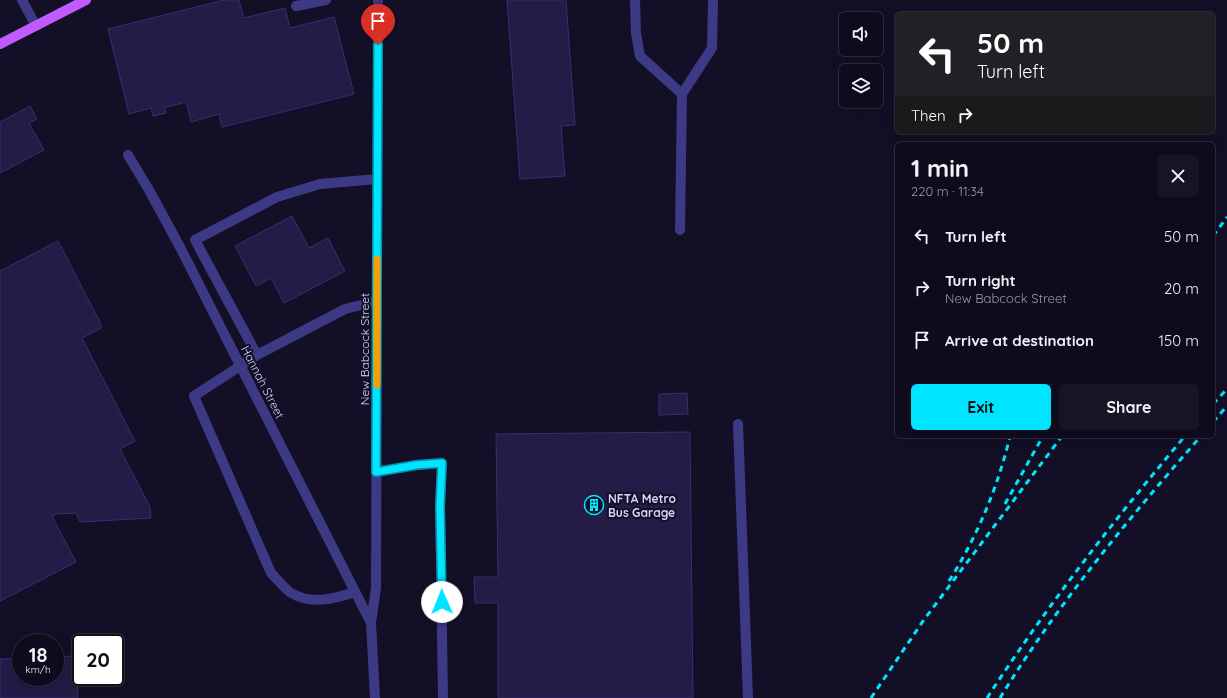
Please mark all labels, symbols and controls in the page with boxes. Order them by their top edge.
pin [361,4,395,45]
icon: arrive [367,10,389,32]
map controls [839,12,883,108]
button: sound [839,12,883,56]
text: 50 m [977,25,1044,60]
icon: left [911,28,963,80]
text: Turn left [977,60,1045,83]
button: layers [839,64,883,108]
icon: right [954,104,976,126]
text: Then [911,106,946,125]
text: 1 min [911,153,969,183]
button: close [1157,155,1199,197]
text: 220 m · 11:34 [911,183,984,199]
icon: left [911,225,933,247]
text: Turn left [945,227,1007,246]
text: 50 m [1164,227,1199,246]
text: Turn right [945,271,1016,290]
icon: right [911,277,933,299]
text: 20 m [1164,279,1199,298]
text: New Babcock Street [945,290,1067,306]
street label: New Babcock Street [357,293,372,405]
icon: arrive [911,329,933,351]
text: Arrive at destination [945,331,1094,350]
text: 150 m [1159,331,1199,350]
street label: Hannah Street [238,343,288,421]
button: Exit [911,384,1051,430]
button: Share [1059,384,1199,430]
place label: NFTA Metro Bus Garage [608,491,676,520]
building icon: NFTA Metro Bus Garage [583,494,605,516]
position arrow [421,581,463,623]
speed limit sign: 20 [72,634,124,686]
text: 18 [29,642,47,667]
text: km/h [25,663,51,676]

